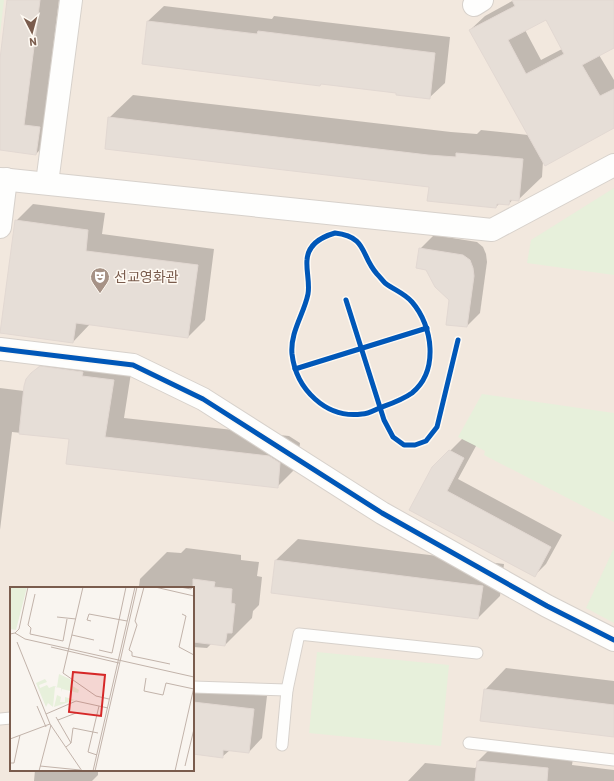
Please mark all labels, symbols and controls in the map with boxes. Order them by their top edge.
north arrow [12,12,52,52]
text: N [29,36,37,49]
theatre icon: 선교영화관 [89,266,111,294]
place label: 선교영화관 [114,268,179,285]
inset map [10,587,194,771]

